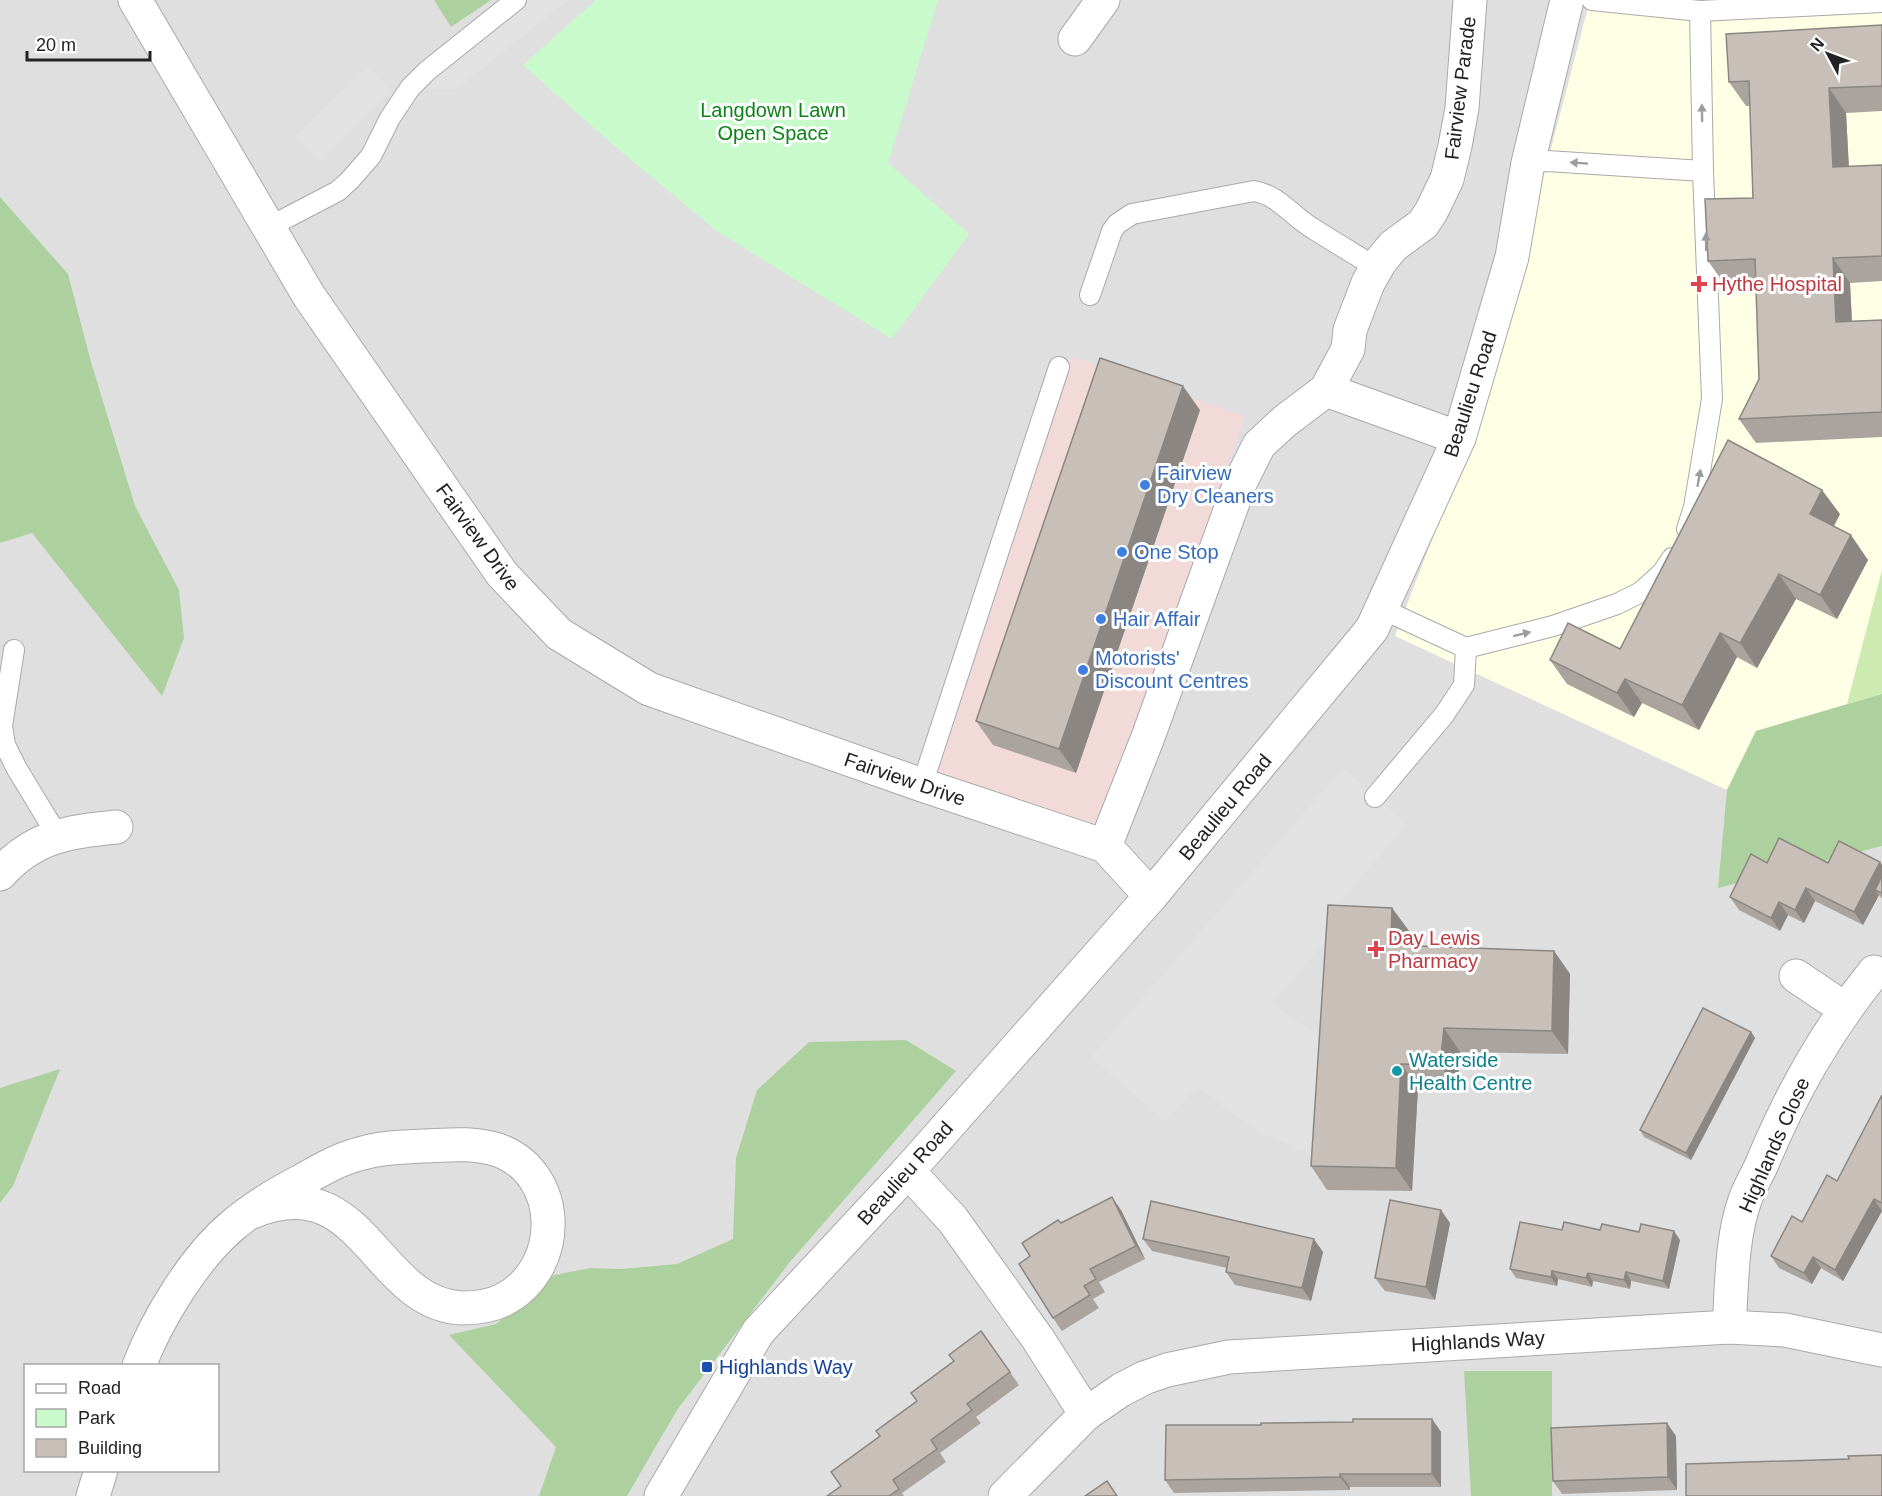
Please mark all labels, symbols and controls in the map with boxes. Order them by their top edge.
street label: Fairview Parade [1440,15,1480,161]
scale bar [27,24,150,62]
north arrow [1798,24,1858,84]
text: 20 m [36,35,76,55]
text: N [1807,35,1827,54]
park label: Langdown Lawn Open Space [700,99,846,144]
one-way arrow [1697,103,1707,122]
one-way arrow [1570,159,1589,168]
one-way arrow [1701,233,1710,252]
place label: Hythe Hospital [1712,273,1842,295]
marker: Hythe Hospital [1690,275,1708,293]
street label: Beaulieu Road [1439,328,1501,460]
place label: Fairview Dry Cleaners [1157,462,1274,507]
one-way arrow [1695,468,1704,487]
marker: Fairview Dry Cleaners [1138,478,1152,492]
street label: Fairview Drive [432,479,524,595]
place label: One Stop [1134,541,1219,563]
marker: One Stop [1115,545,1129,559]
place label: Hair Affair [1113,608,1201,630]
marker: Hair Affair [1094,612,1108,626]
one-way arrow [1513,628,1532,638]
place label: Motorists' Discount Centres [1095,647,1248,692]
marker: Motorists' Discount Centres [1076,663,1090,677]
street label: Fairview Drive [842,748,968,810]
street label: Beaulieu Road [1174,750,1276,864]
place label: Day Lewis Pharmacy [1388,927,1480,972]
marker: Day Lewis Pharmacy [1369,942,1383,956]
place label: Waterside Health Centre [1409,1049,1532,1094]
marker: Waterside Health Centre [1390,1064,1404,1078]
street label: Highlands Close [1734,1074,1814,1216]
street label: Beaulieu Road [853,1117,957,1229]
street label: Highlands Way [1411,1327,1545,1355]
place label: Highlands Way [719,1356,853,1378]
marker: Highlands Way [700,1360,714,1374]
legend [24,1364,219,1472]
text: Road [78,1378,121,1398]
text: Park [78,1408,116,1428]
text: Building [78,1438,142,1458]

